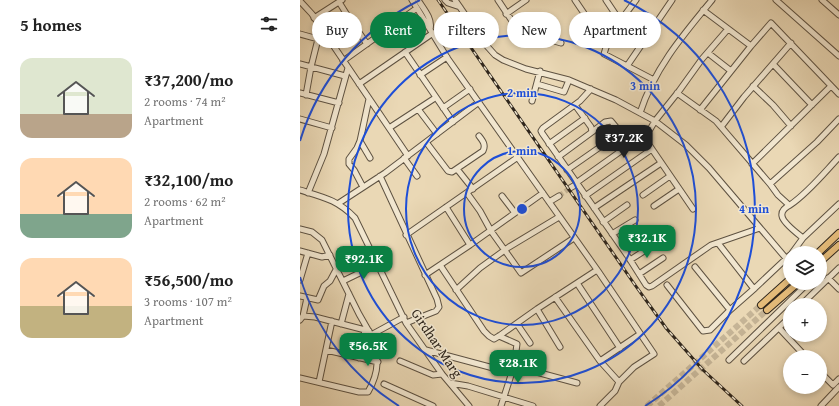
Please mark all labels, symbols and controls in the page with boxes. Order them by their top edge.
text: 5 homes [20,12,82,37]
chip: Buy [312,12,362,48]
chip: Rent [370,12,426,48]
chip: Filters [434,12,499,48]
chip: New [507,12,561,48]
chip: Apartment [569,12,661,48]
icon: filters [258,13,280,35]
text: ₹37,200/mo [144,67,233,92]
icon: home [52,74,100,122]
text: 3 min [630,77,660,94]
text: 2 min [507,84,537,101]
text: 2 rooms · 74 m² [144,92,226,111]
text: Apartment [144,111,204,130]
pin: ₹37.2K [591,125,657,159]
text: ₹37.2K [605,128,643,147]
text: 1 min [507,142,537,159]
text: ₹32,100/mo [144,167,233,192]
icon: home [52,174,100,222]
text: 2 rooms · 62 m² [144,192,226,211]
text: 4 min [739,200,769,217]
centre of rings [515,202,529,216]
text: Apartment [144,211,204,230]
pin: ₹32.1K [614,225,680,259]
text: ₹32.1K [628,228,666,247]
pin: ₹92.1K [331,246,397,280]
map controls [783,246,827,394]
button: layers [783,246,827,290]
text: ₹92.1K [345,249,383,268]
text: ₹56,500/mo [144,267,233,292]
icon: home [52,274,100,322]
text: 3 rooms · 107 m² [144,292,232,311]
button: + [783,298,827,342]
street label: Girdhar Marg [406,304,468,382]
text: Apartment [144,311,204,330]
pin: ₹56.5K [335,333,401,367]
text: ₹56.5K [349,336,387,355]
pin: ₹28.1K [485,350,551,384]
button: − [783,350,827,394]
text: ₹28.1K [499,353,537,372]

